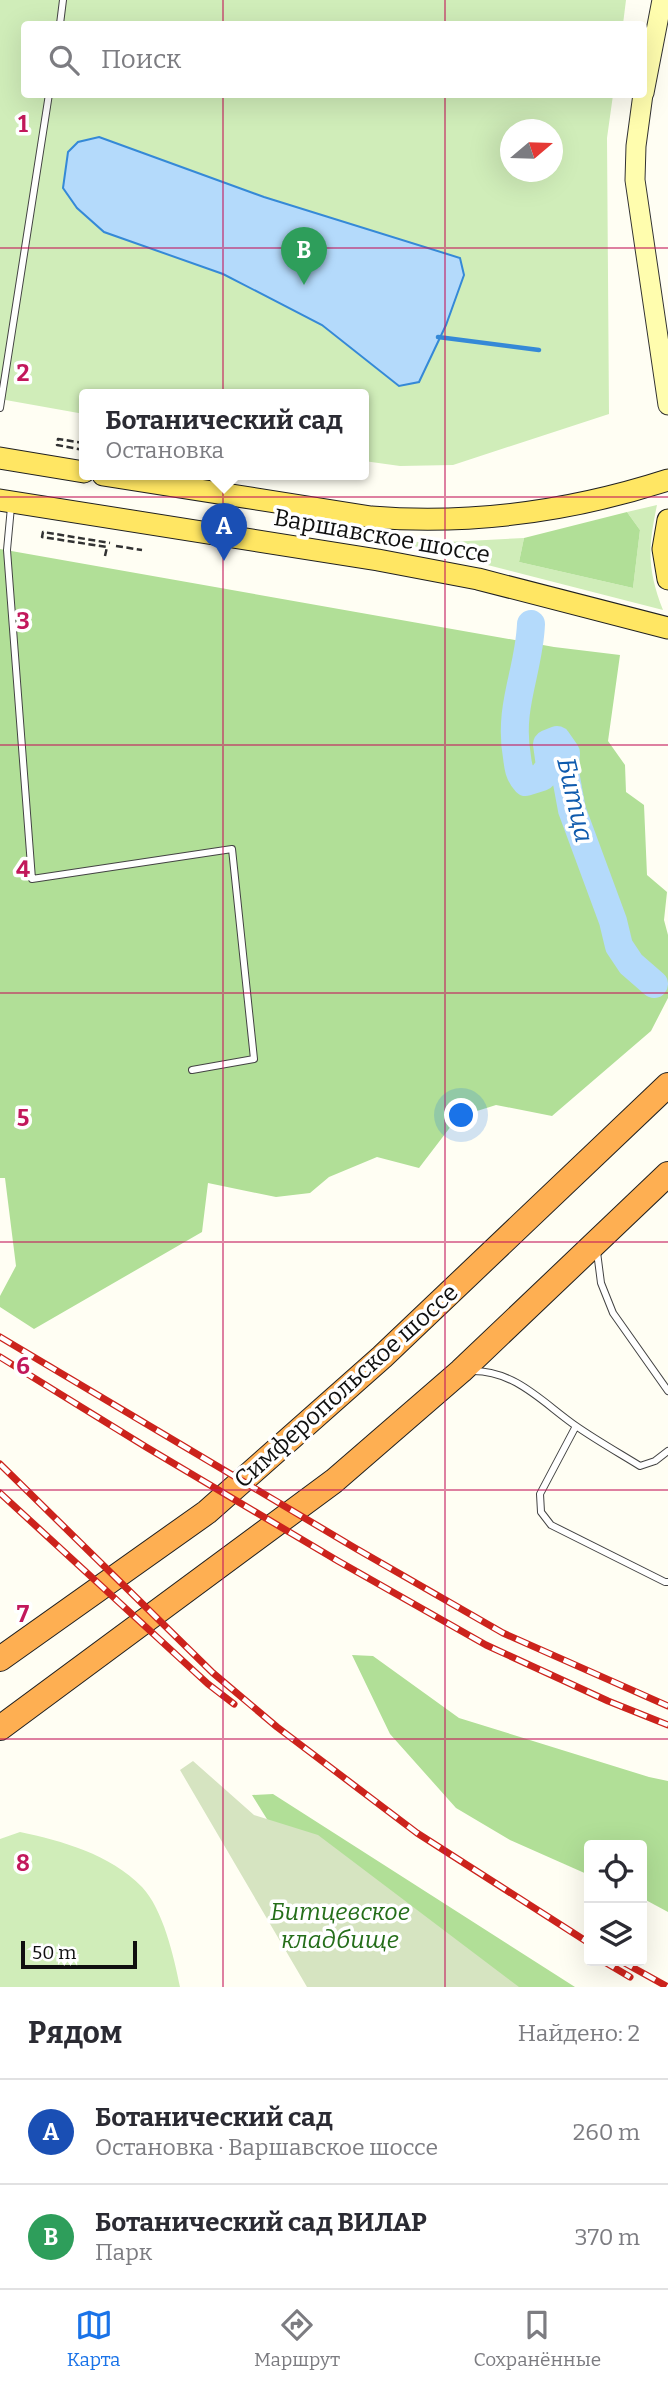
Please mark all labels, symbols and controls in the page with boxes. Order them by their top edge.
search box [21,21,647,98]
icon: search [45,41,83,79]
text: Поиск [101,44,181,75]
text: 1 [18,110,28,138]
north arrow [500,119,563,182]
pin: B [281,227,327,285]
text: 2 [17,359,30,387]
popup [79,389,369,480]
text: Ботанический сад [105,405,343,436]
text: Остановка [105,436,224,464]
pin: A [201,503,247,561]
street label: Варшавское шоссе [272,503,492,569]
text: 3 [16,607,30,635]
water label: Битца [550,755,600,845]
text: 4 [16,855,30,883]
your location [444,1098,478,1132]
text: 5 [17,1104,29,1132]
street label: Симферопольское шоссе [228,1278,464,1494]
text: 6 [16,1352,30,1380]
text: 7 [17,1600,30,1628]
map controls [584,1840,647,1966]
button: locate [584,1840,647,1903]
text: 8 [16,1849,30,1877]
park label: Битцевское кладбище [270,1898,410,1954]
button: layers [584,1903,647,1966]
scale bar [21,1938,136,1970]
text: 50 m [32,1941,76,1964]
text: Рядом [28,2015,122,2051]
text: Найдено: 2 [518,2019,640,2047]
text: Ботанический сад [95,2102,333,2133]
text: A [43,2118,59,2146]
text: 260 m [573,2118,640,2146]
text: Остановка · Варшавское шоссе [95,2133,438,2161]
text: Ботанический сад ВИЛАР [95,2207,427,2238]
text: B [44,2223,58,2251]
text: 370 m [574,2223,640,2251]
text: Парк [95,2238,152,2266]
tab: Карта [67,2306,120,2371]
tab: Маршрут [254,2306,340,2371]
tab: Сохранённые [474,2306,601,2371]

